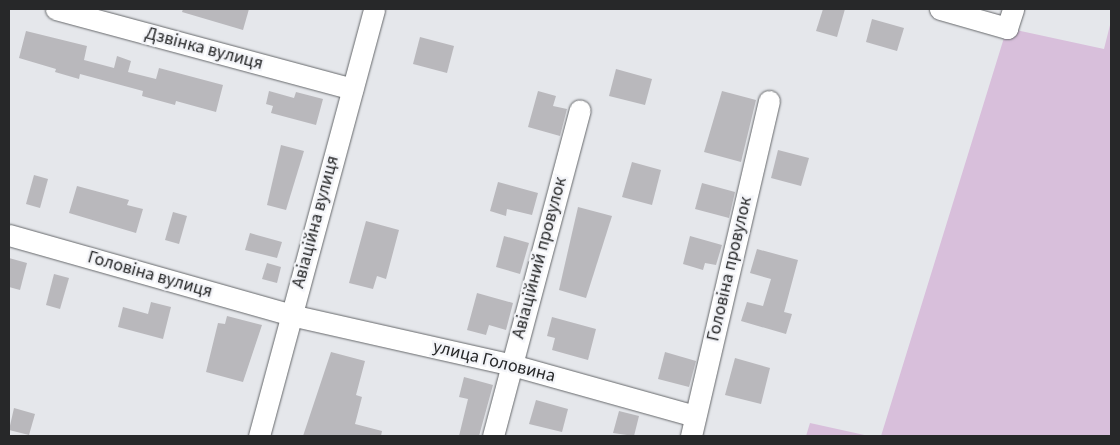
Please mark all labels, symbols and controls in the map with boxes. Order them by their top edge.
street label: Дзвінка вулиця [143,23,265,75]
street label: Авіаційна вулиця [288,153,344,291]
street label: Авіаційний провулок [508,175,572,341]
street label: Головіна провулок [703,195,757,343]
street label: Головіна вулиця [85,247,215,303]
street label: улица Головина [431,336,557,388]

